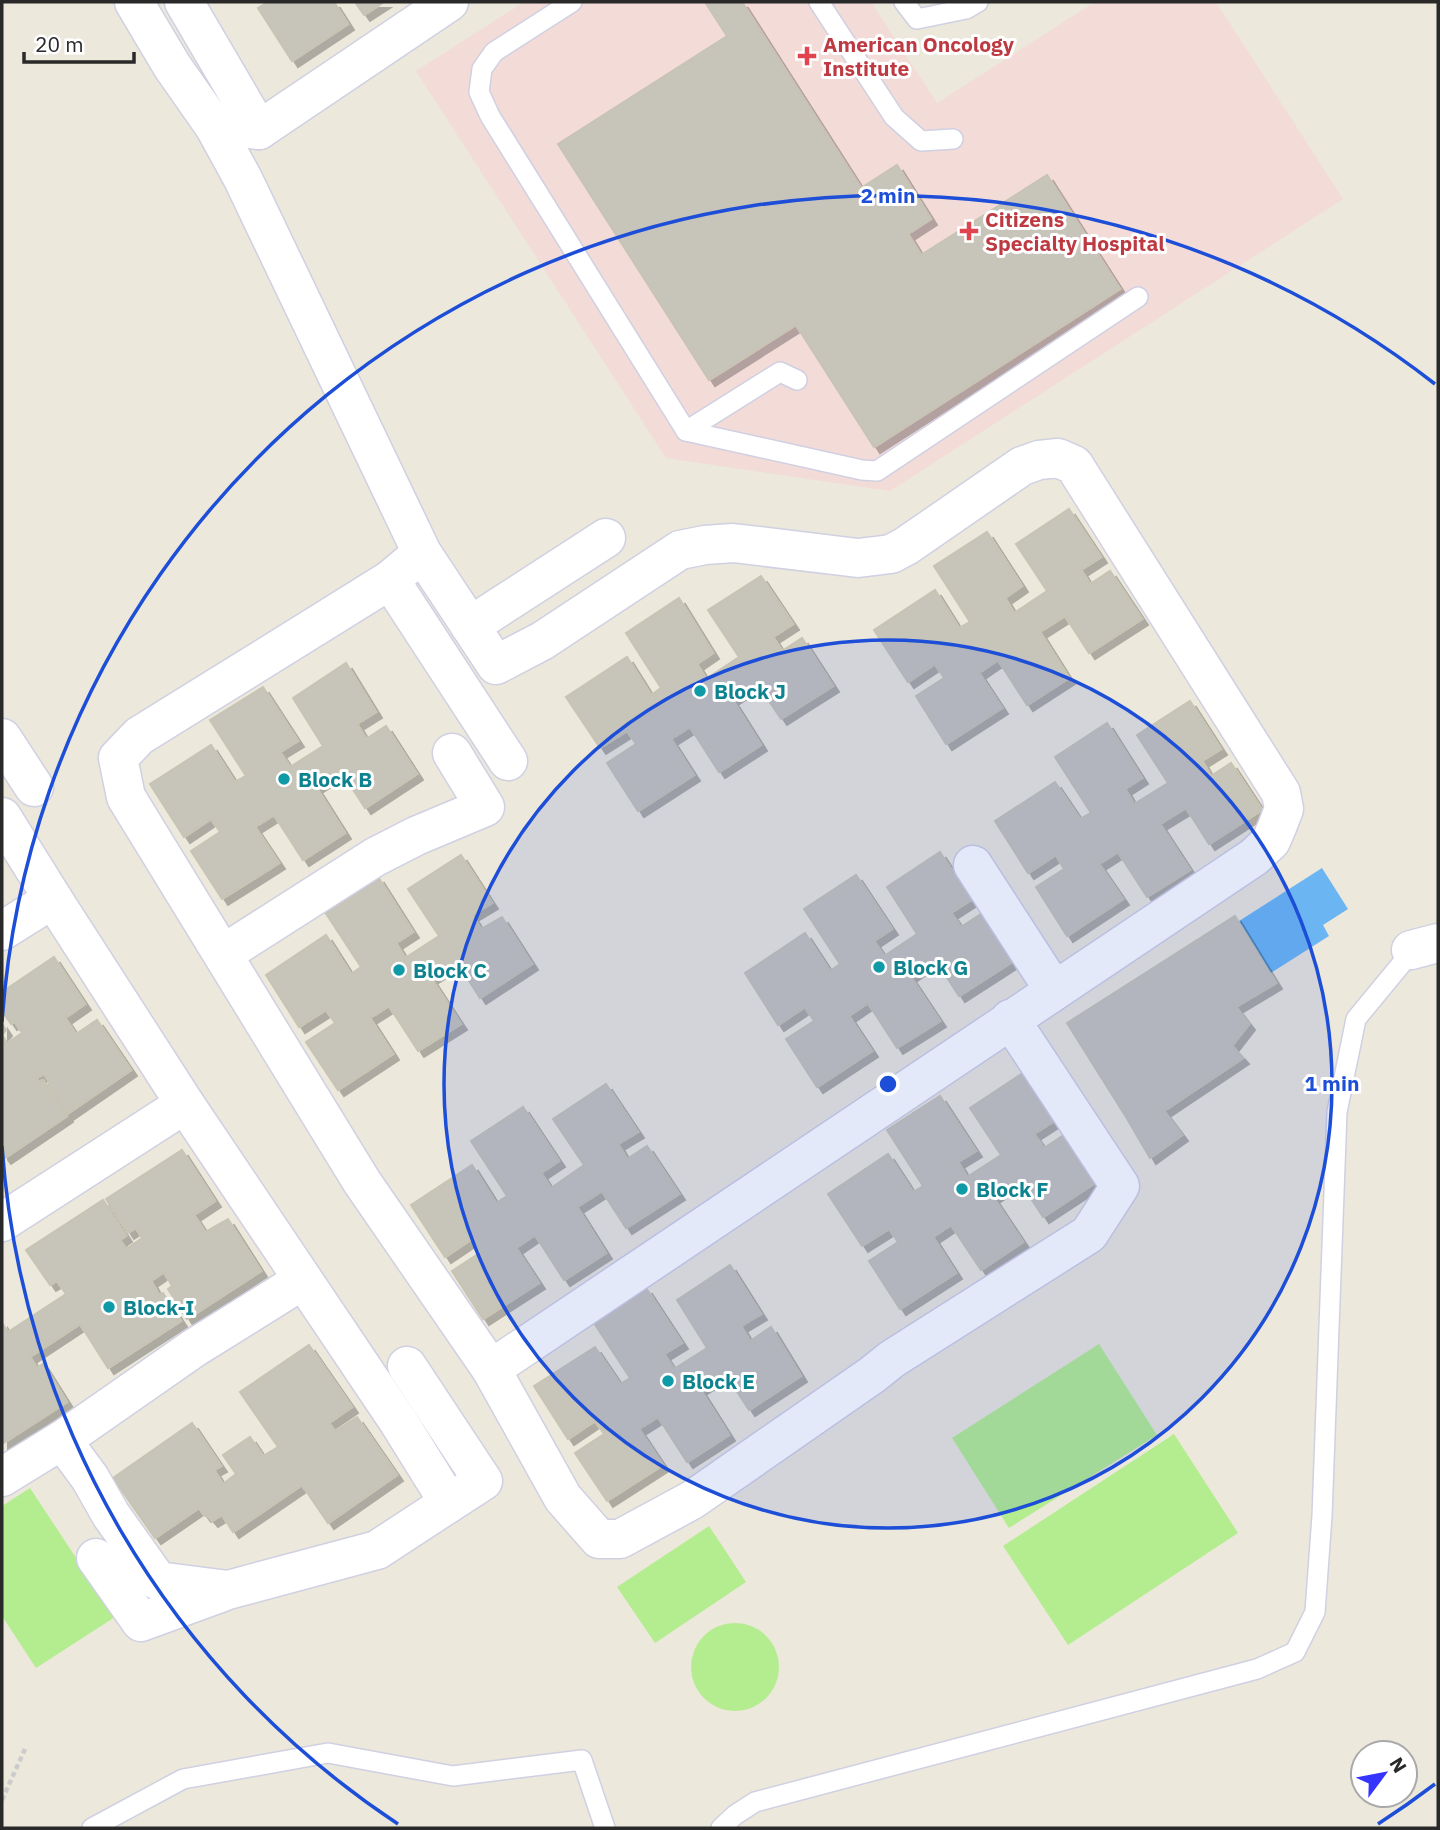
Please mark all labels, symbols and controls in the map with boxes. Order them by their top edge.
scale bar [24,21,135,65]
text: 20 m [35,30,84,58]
place label: American Oncology Institute [823,30,1015,82]
marker: American Oncology Institute [797,46,817,66]
text: 2 min [861,181,915,209]
place label: Citizens Specialty Hospital [985,205,1165,257]
marker: Citizens Specialty Hospital [959,221,979,241]
place label: Block J [714,677,786,705]
marker: Block J [692,683,708,699]
place label: Block B [298,765,372,793]
marker: Block B [276,771,292,787]
place label: Block G [893,953,968,981]
place label: Block C [413,956,487,984]
marker: Block G [871,959,887,975]
marker: Block C [391,962,407,978]
text: 1 min [1305,1069,1359,1097]
centre of rings [876,1072,900,1096]
place label: Block F [976,1175,1048,1203]
marker: Block F [954,1181,970,1197]
place label: Block-I [123,1293,194,1321]
marker: Block-I [101,1299,117,1315]
place label: Block E [682,1367,755,1395]
marker: Block E [660,1373,676,1389]
north arrow [1349,1739,1419,1809]
text: N [1385,1753,1412,1777]

